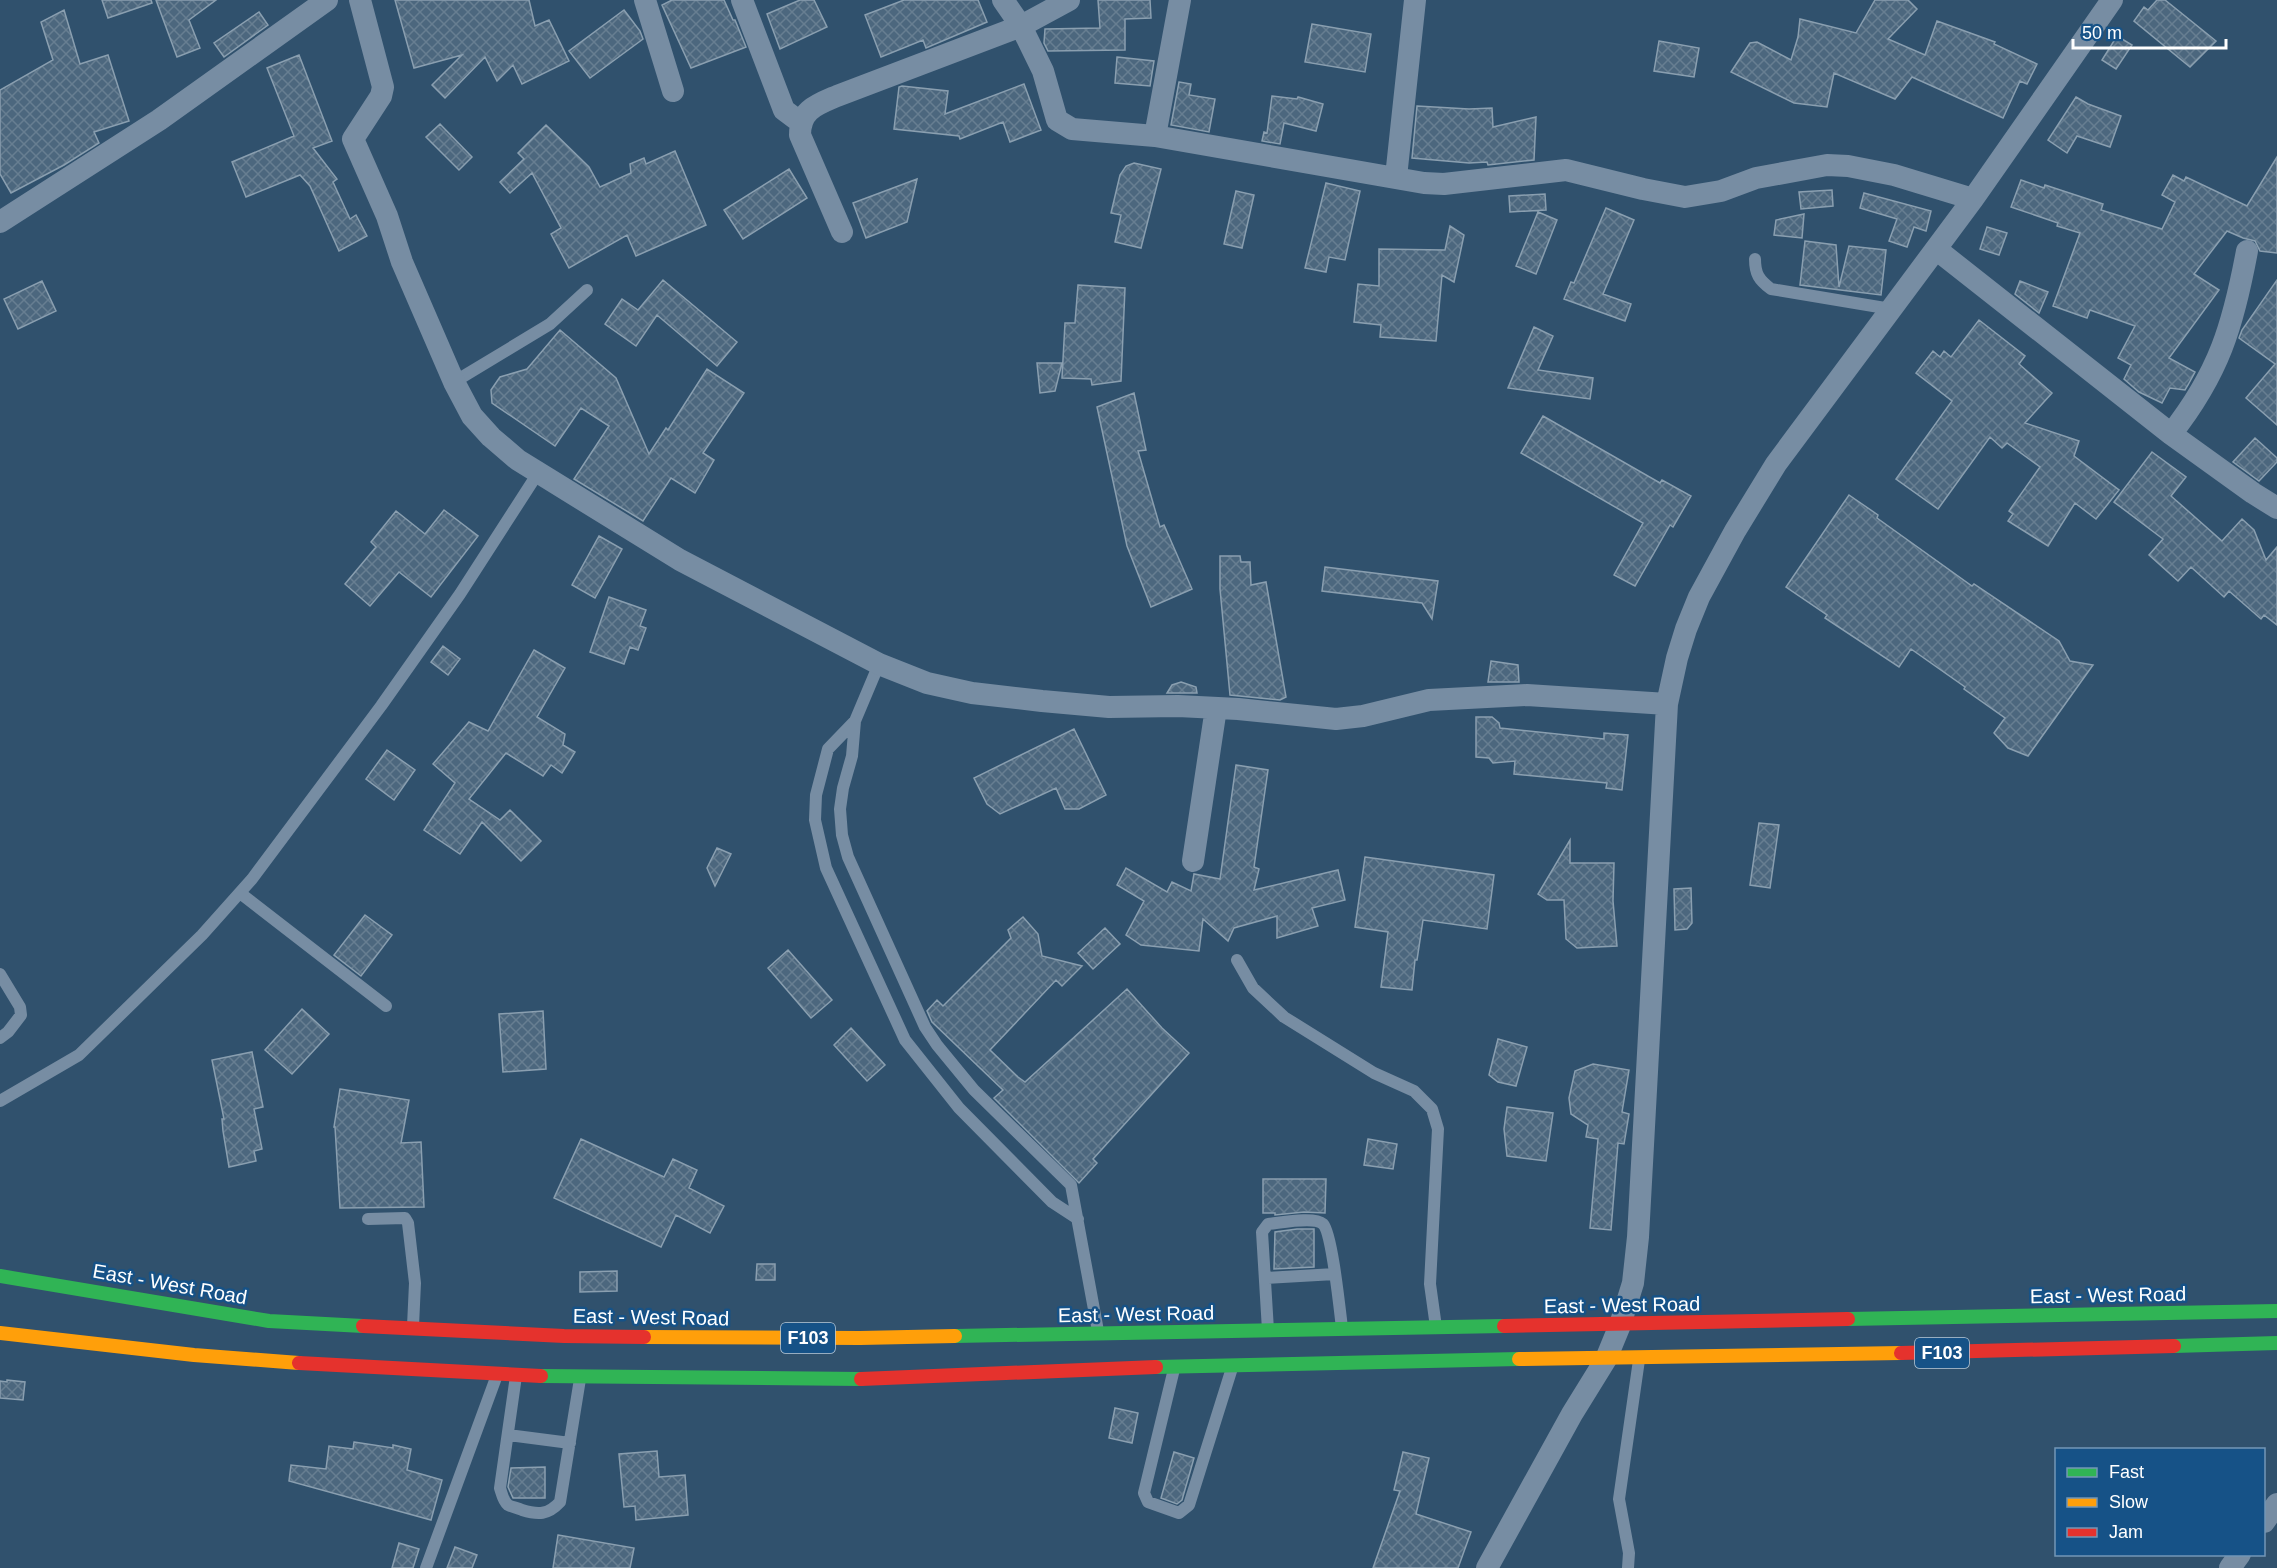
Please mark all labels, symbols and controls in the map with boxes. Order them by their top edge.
scale bar [2073,12,2226,50]
text: 50 m [2082,23,2122,43]
street label: East - West Road [91,1260,249,1308]
street label: East - West Road [2030,1283,2186,1307]
street label: East - West Road [1544,1293,1700,1317]
street label: East - West Road [1058,1302,1214,1326]
street label: East - West Road [573,1305,729,1329]
road number: F103 [781,1323,835,1353]
road number: F103 [1915,1338,1969,1368]
legend [2055,1448,2265,1556]
text: Fast [2109,1462,2144,1482]
text: Slow [2109,1492,2149,1512]
text: Jam [2109,1522,2143,1542]

